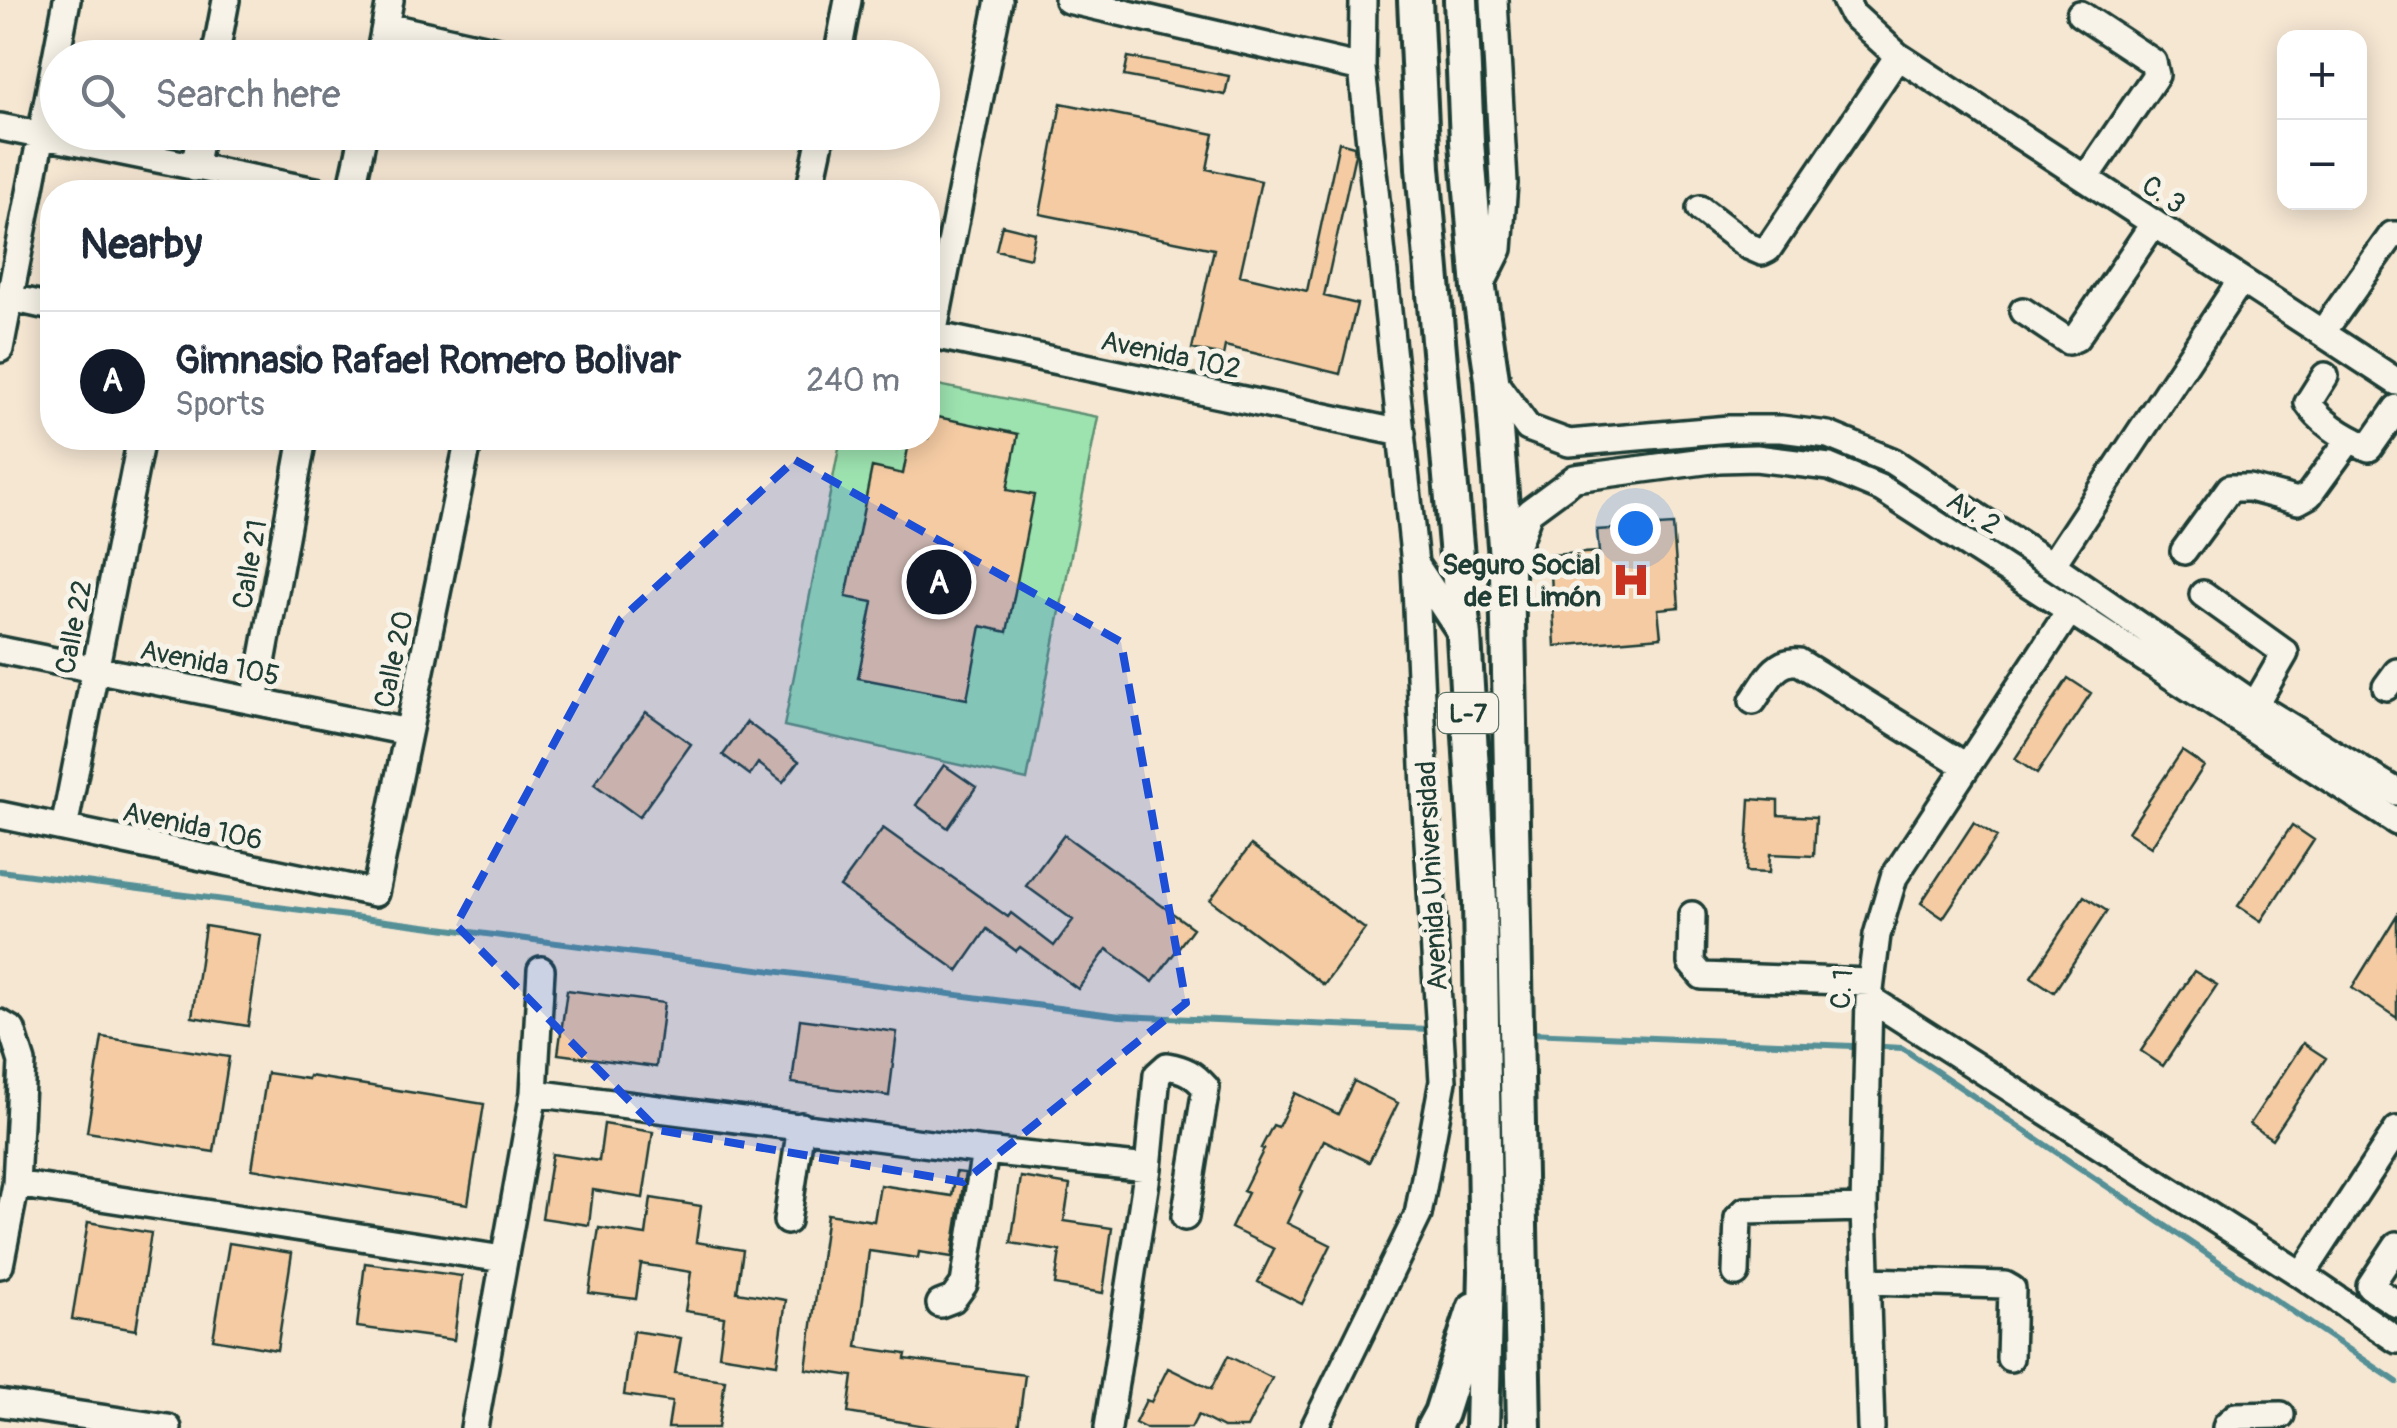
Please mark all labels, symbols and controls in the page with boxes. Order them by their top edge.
map controls [2277,30,2367,210]
button: + [2277,30,2367,120]
search box [40,40,940,150]
icon: search [75,68,130,123]
text: Search here [155,71,341,119]
button: − [2277,120,2367,210]
street label: C. 3 [2135,168,2192,222]
text: Nearby [80,219,202,271]
street label: Avenida 102 [1098,324,1244,387]
text: Gimnasio Rafael Romero Bolivar [175,337,681,385]
text: A [102,361,123,401]
text: 240 m [806,361,900,401]
text: Sports [175,385,265,425]
street label: Av. 2 [1940,483,2007,543]
your location [1610,503,1661,554]
street label: Calle 21 [225,517,276,612]
pin: A [906,544,972,620]
place label: Seguro Social de El Limón [1442,548,1601,615]
hospital icon: Seguro Social de El Limón [1610,559,1652,601]
street label: Calle 22 [48,577,101,677]
street label: Calle 20 [367,608,422,711]
street label: Avenida 105 [137,633,282,694]
road number: L-7 [1438,693,1498,733]
street label: Avenida Universidad [1409,760,1456,992]
street label: Avenida 106 [119,795,266,858]
street label: C. 1 [1823,967,1862,1011]

